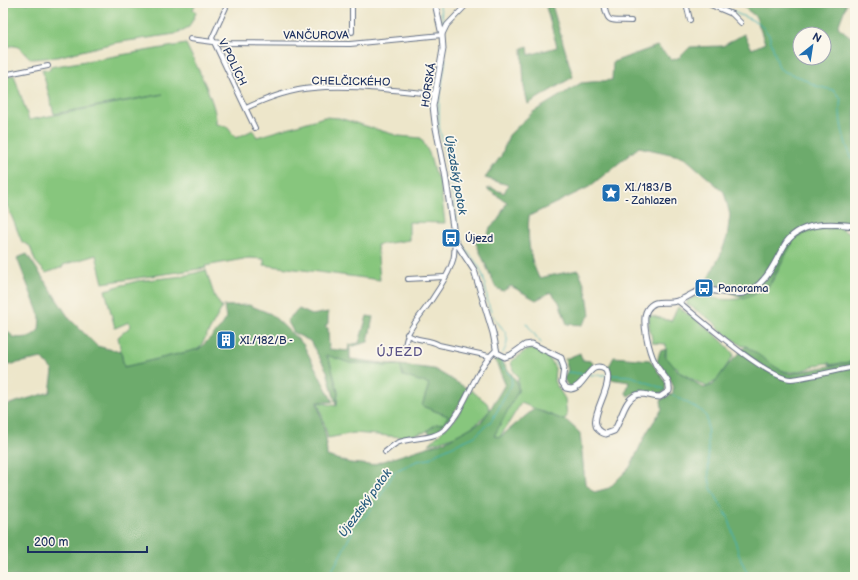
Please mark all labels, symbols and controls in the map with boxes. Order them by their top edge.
north arrow [792,26,832,66]
street label: VANČUROVA [283,28,349,42]
text: N [810,30,824,45]
street label: V POLÍCH [216,36,250,88]
street label: HORSKÁ [418,62,438,108]
street label: CHELČICKÉHO [312,73,390,89]
water label: Újezdský potok [441,134,471,217]
place label: XI./183/B - Zahlazen [624,181,677,207]
place icon: XI./183/B - Zahlazen [600,182,622,204]
bus stop icon: Újezd [440,227,462,249]
place label: Újezd [465,231,493,245]
bus stop icon: Panorama [693,277,715,299]
place label: Panorama [718,282,768,295]
building icon: XI./182/B - [215,329,237,351]
place label: XI./182/B - [239,334,293,347]
district label: ÚJEZD [376,343,424,360]
water label: Újezdský potok [335,465,396,540]
scale bar [28,528,147,554]
text: 200 m [34,535,68,550]

